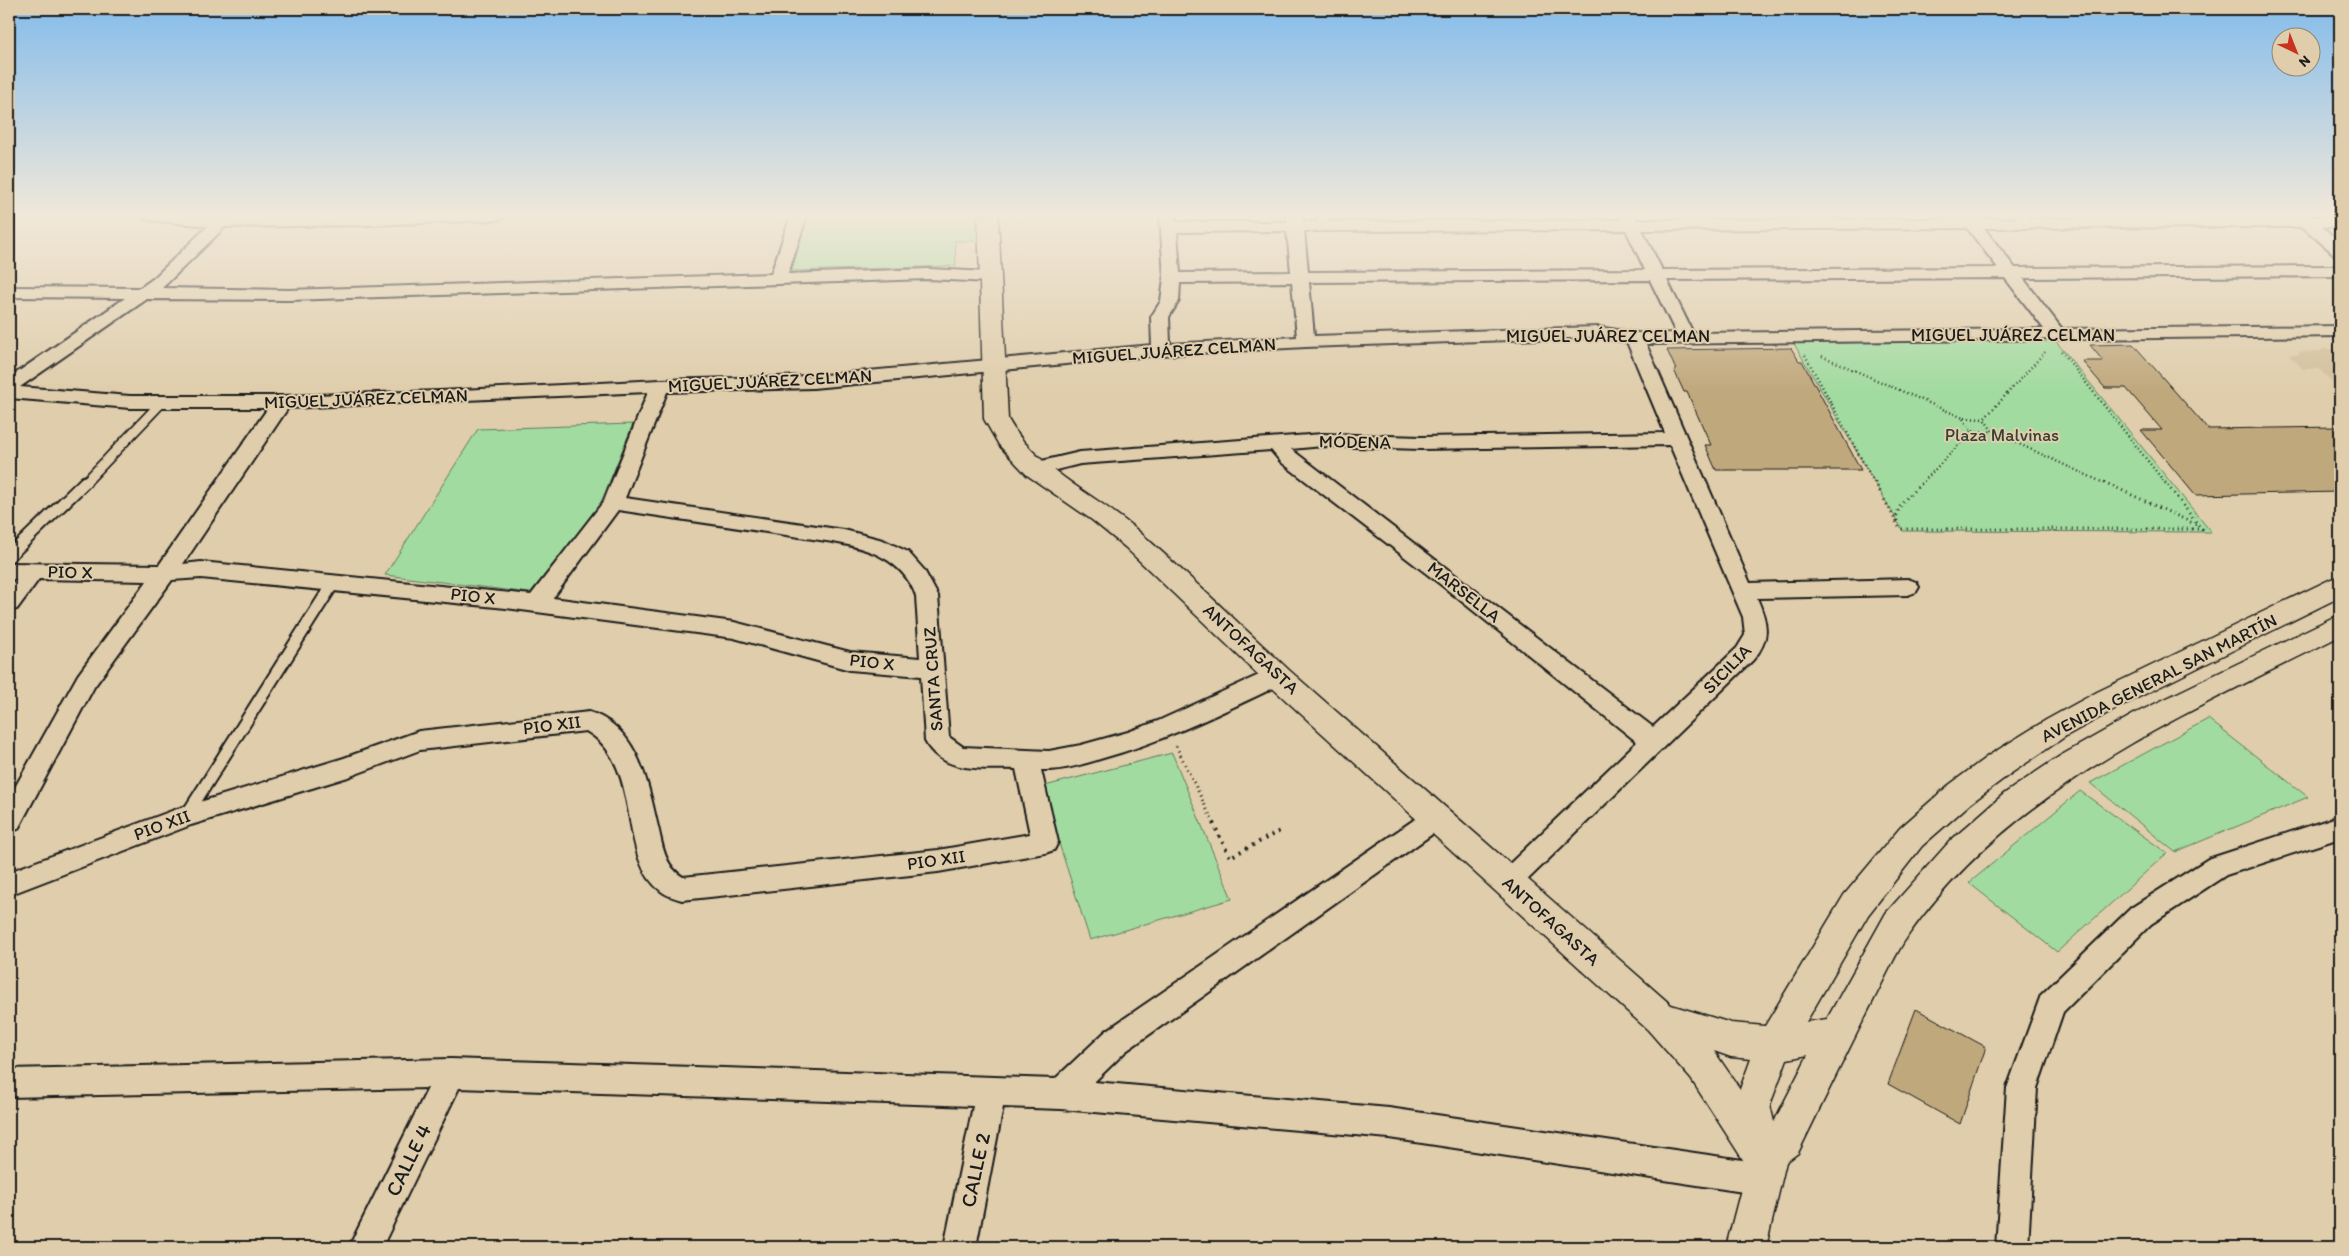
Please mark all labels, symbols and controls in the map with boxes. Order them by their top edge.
north arrow [2272,28,2322,78]
text: N [2295,52,2314,71]
street label: MIGUEL JUÁREZ CELMAN [1911,324,2115,346]
street label: MIGUEL JUÁREZ CELMAN [1506,325,1710,347]
street label: MIGUEL JUÁREZ CELMAN [1071,333,1277,369]
street label: MIGUEL JUÁREZ CELMAN [667,365,873,397]
street label: MIGUEL JUÁREZ CELMAN [264,384,468,414]
park label: Plaza Malvinas [1945,424,2059,446]
street label: MÓDENA [1319,430,1392,454]
street label: MARSELLA [1423,557,1505,628]
street label: PIO X [47,561,93,583]
street label: PIO X [449,583,497,609]
street label: ANTOFAGASTA [1199,599,1304,699]
street label: AVENIDA GENERAL SAN MARTÍN [2037,609,2281,747]
street label: SANTA CRUZ [918,626,948,732]
street label: SICILIA [1698,639,1756,698]
street label: PIO X [848,649,896,675]
street label: PIO XII [522,711,582,739]
street label: PIO XII [131,805,193,845]
street label: PIO XII [906,845,966,875]
street label: ANTOFAGASTA [1498,872,1604,971]
street label: CALLE 4 [380,1119,436,1200]
street label: CALLE 2 [955,1130,995,1210]

